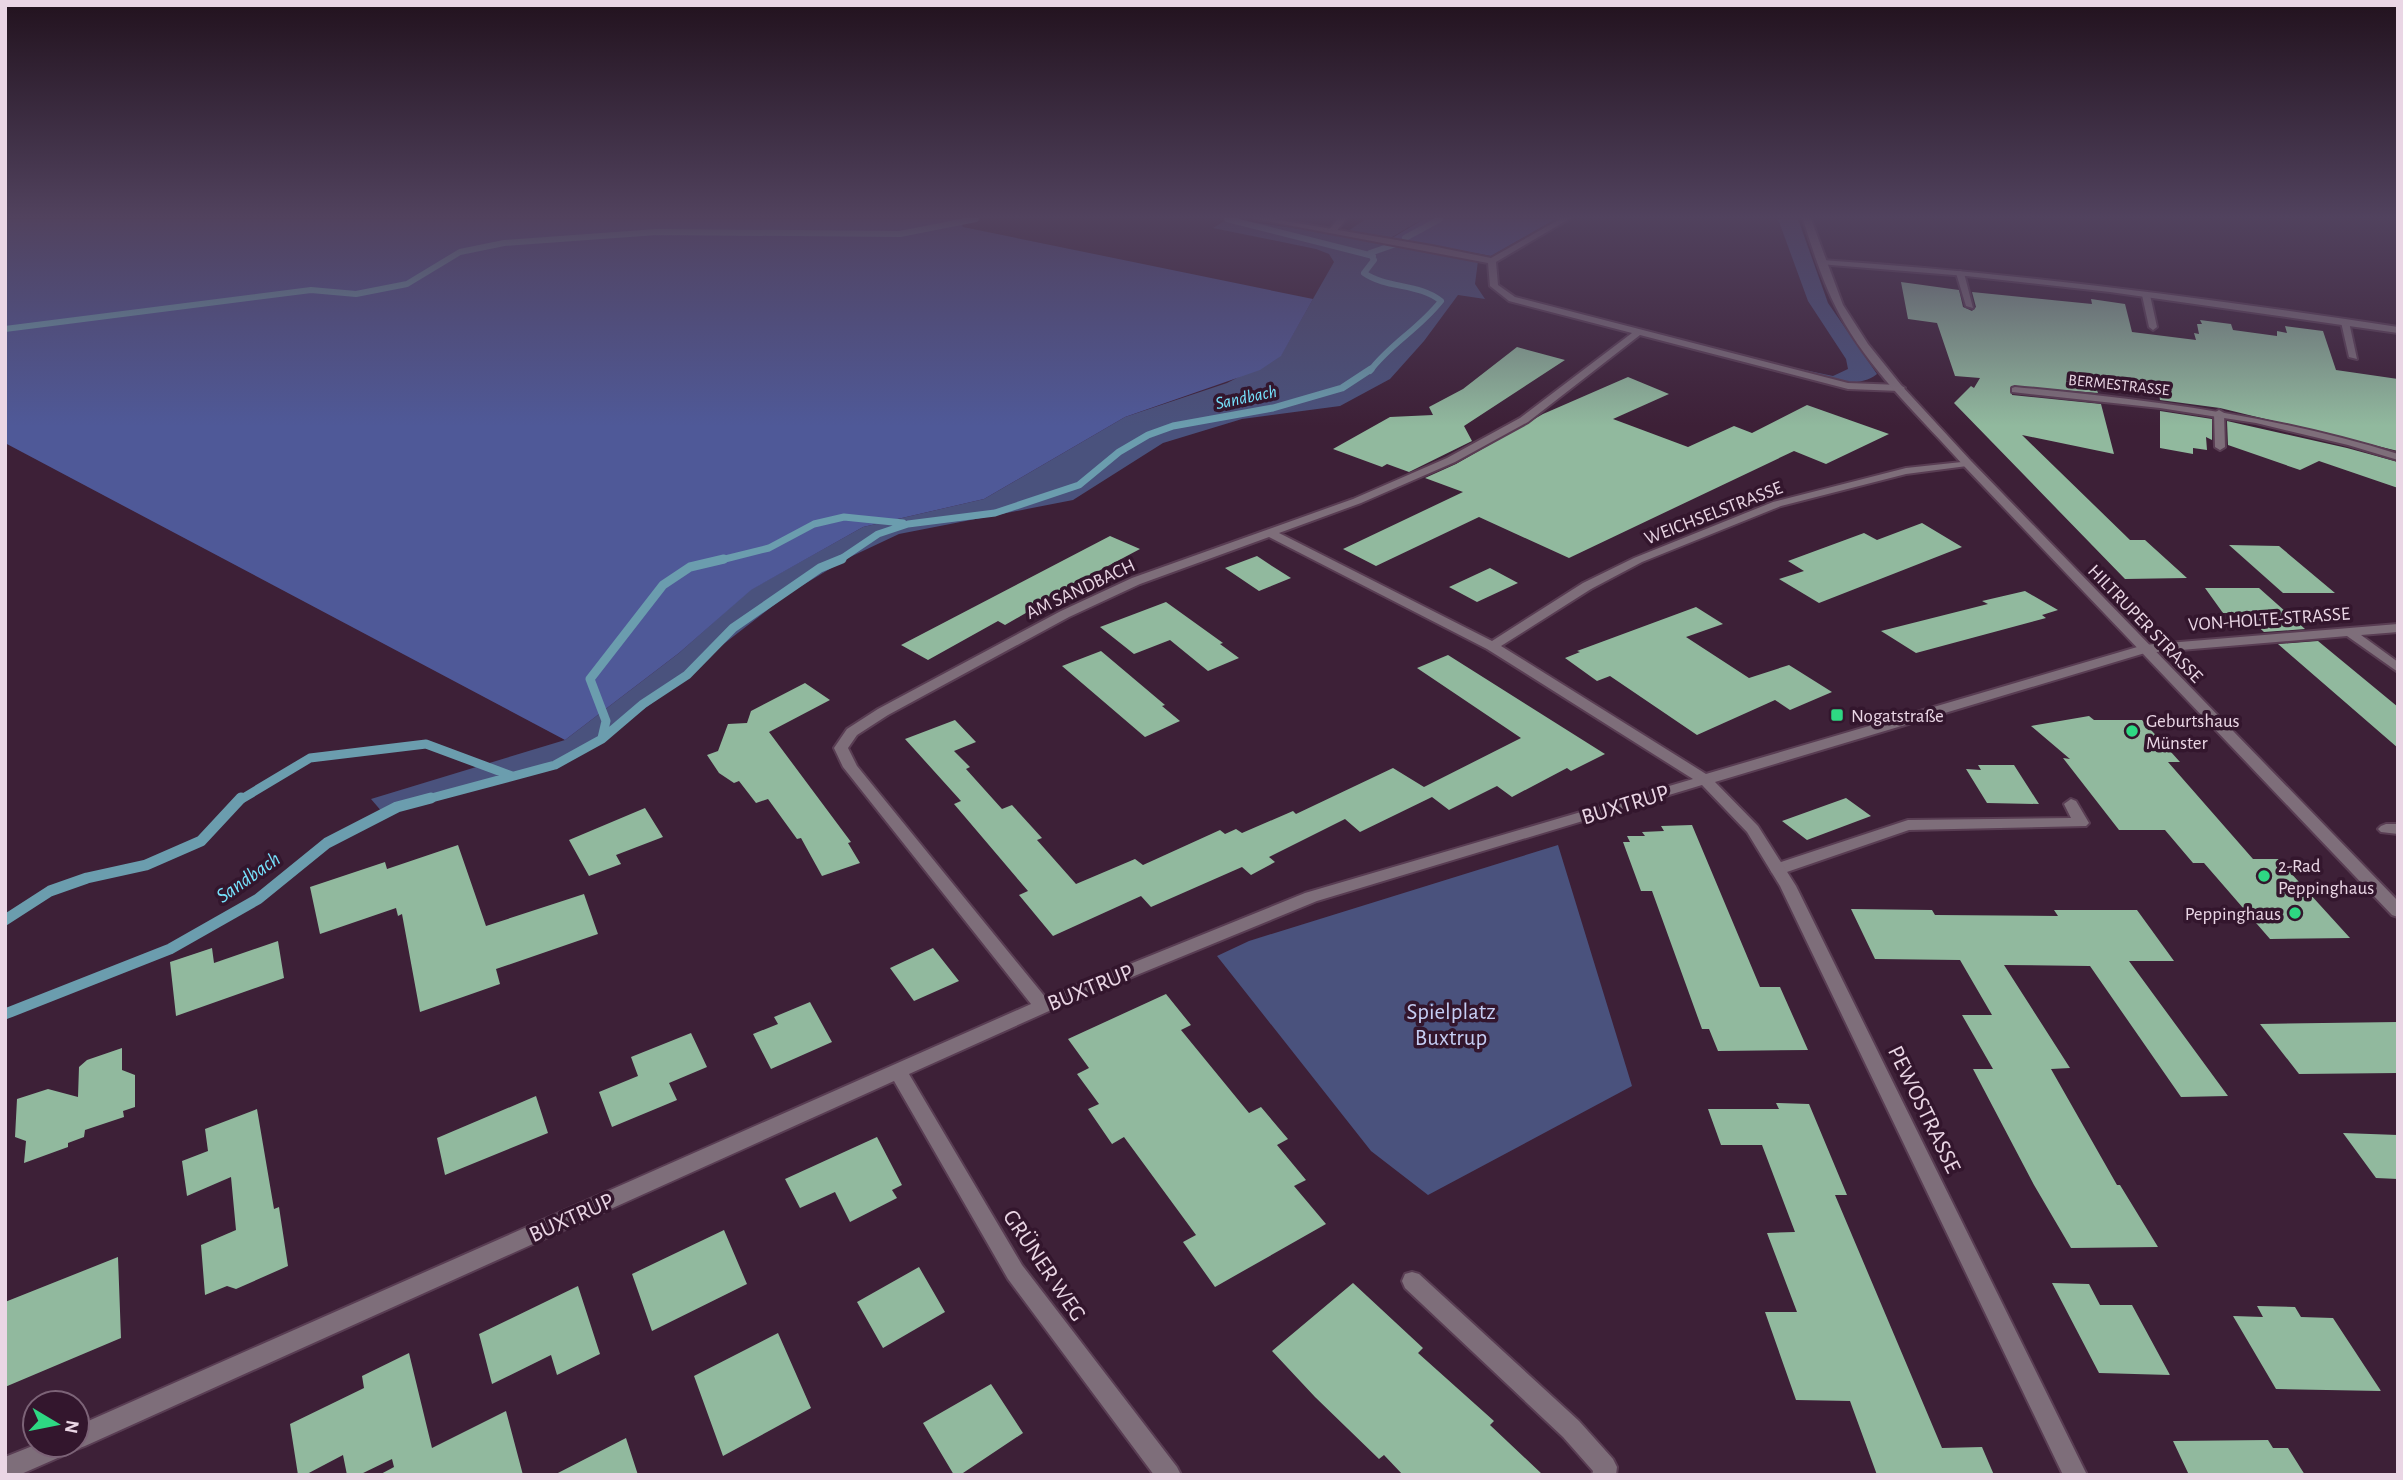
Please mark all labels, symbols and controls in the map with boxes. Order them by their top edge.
street label: BERMESTRASSE [2068,372,2171,398]
water label: Sandbach [1214,383,1279,413]
street label: WEICHSELSTRASSE [1642,478,1785,549]
street label: AM SANDBACH [1023,556,1138,623]
street label: HILTRUPER STRASSE [2084,561,2206,687]
street label: VON-HOLTE-STRASSE [2188,604,2351,635]
marker: Nogatstraße [1829,707,1845,723]
place label: Nogatstraße [1851,707,1944,726]
place label: Geburtshaus Münster [2146,712,2240,753]
marker: Geburtshaus Münster [2124,723,2140,739]
street label: BUXTRUP [1579,781,1672,830]
water label: Sandbach [212,848,284,907]
place label: 2-Rad Peppinghaus [2278,857,2374,898]
marker: 2-Rad Peppinghaus [2256,868,2272,884]
place label: Peppinghaus [2185,905,2281,924]
marker: Peppinghaus [2287,905,2303,921]
street label: BUXTRUP [1045,961,1137,1016]
park label: Spielplatz Buxtrup [1406,1001,1496,1050]
street label: PEWOSTRASSE [1883,1042,1964,1177]
street label: BUXTRUP [526,1190,617,1247]
street label: GRÜNER WEG [998,1205,1091,1326]
north arrow [21,1389,91,1459]
text: N [61,1419,82,1435]

